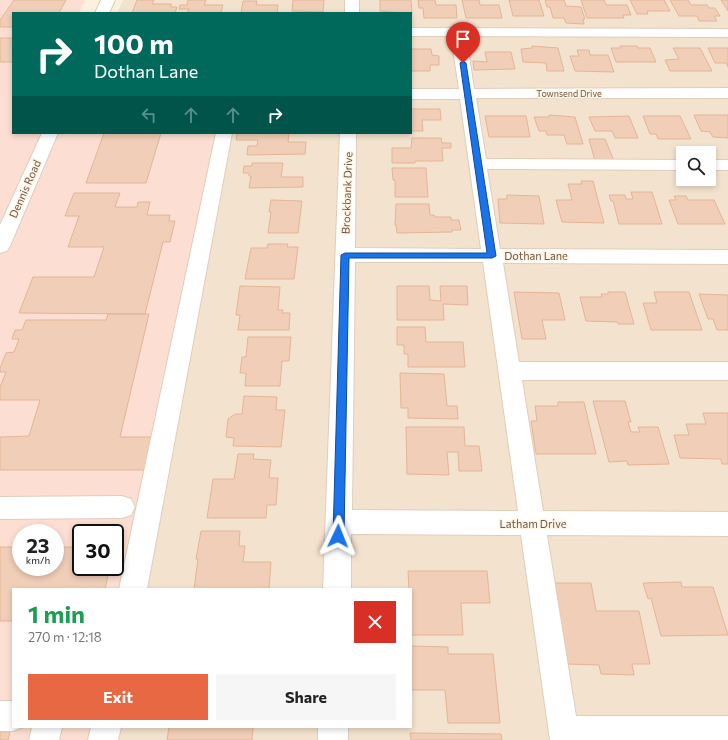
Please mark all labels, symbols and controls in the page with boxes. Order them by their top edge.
pin [446,22,480,63]
text: 100 m [94,26,174,60]
icon: right [28,28,80,80]
icon: arrive [452,28,474,50]
text: Dothan Lane [94,60,198,82]
street label: Townsend Drive [536,88,602,99]
icon: left [138,104,160,126]
icon: ahead [180,104,202,126]
icon: ahead [222,104,244,126]
icon: right [264,104,286,126]
map controls [676,146,716,186]
button: search [676,146,716,186]
street label: Brockbank Drive [339,151,354,234]
street label: Dennis Road [6,158,43,220]
street label: Dothan Lane [504,249,568,262]
position arrow [317,515,359,557]
street label: Latham Drive [500,517,567,530]
speed limit sign: 30 [72,524,124,576]
text: 23 [26,533,50,557]
text: km/h [26,554,50,566]
text: 1 min [28,599,85,628]
button: close [354,601,396,643]
text: 270 m · 12:18 [28,629,102,645]
button: Exit [28,674,208,720]
button: Share [216,674,396,720]

